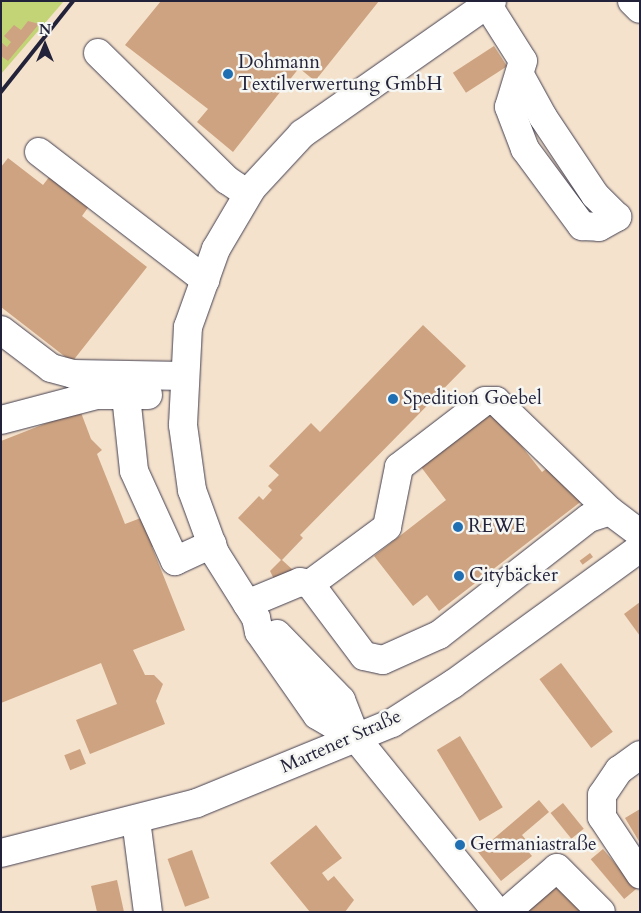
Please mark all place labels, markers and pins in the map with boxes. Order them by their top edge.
place label: Dohmann Textilverwertung GmbH [238,52,442,96]
marker: Dohmann Textilverwertung GmbH [222,68,234,80]
place label: Spedition Goebel [403,388,542,410]
marker: Spedition Goebel [387,393,399,405]
place label: REWE [468,516,526,538]
marker: REWE [452,521,464,533]
place label: Citybäcker [469,565,558,587]
marker: Citybäcker [453,570,465,582]
place label: Germaniastraße [470,834,597,856]
marker: Germaniastraße [454,839,466,851]

